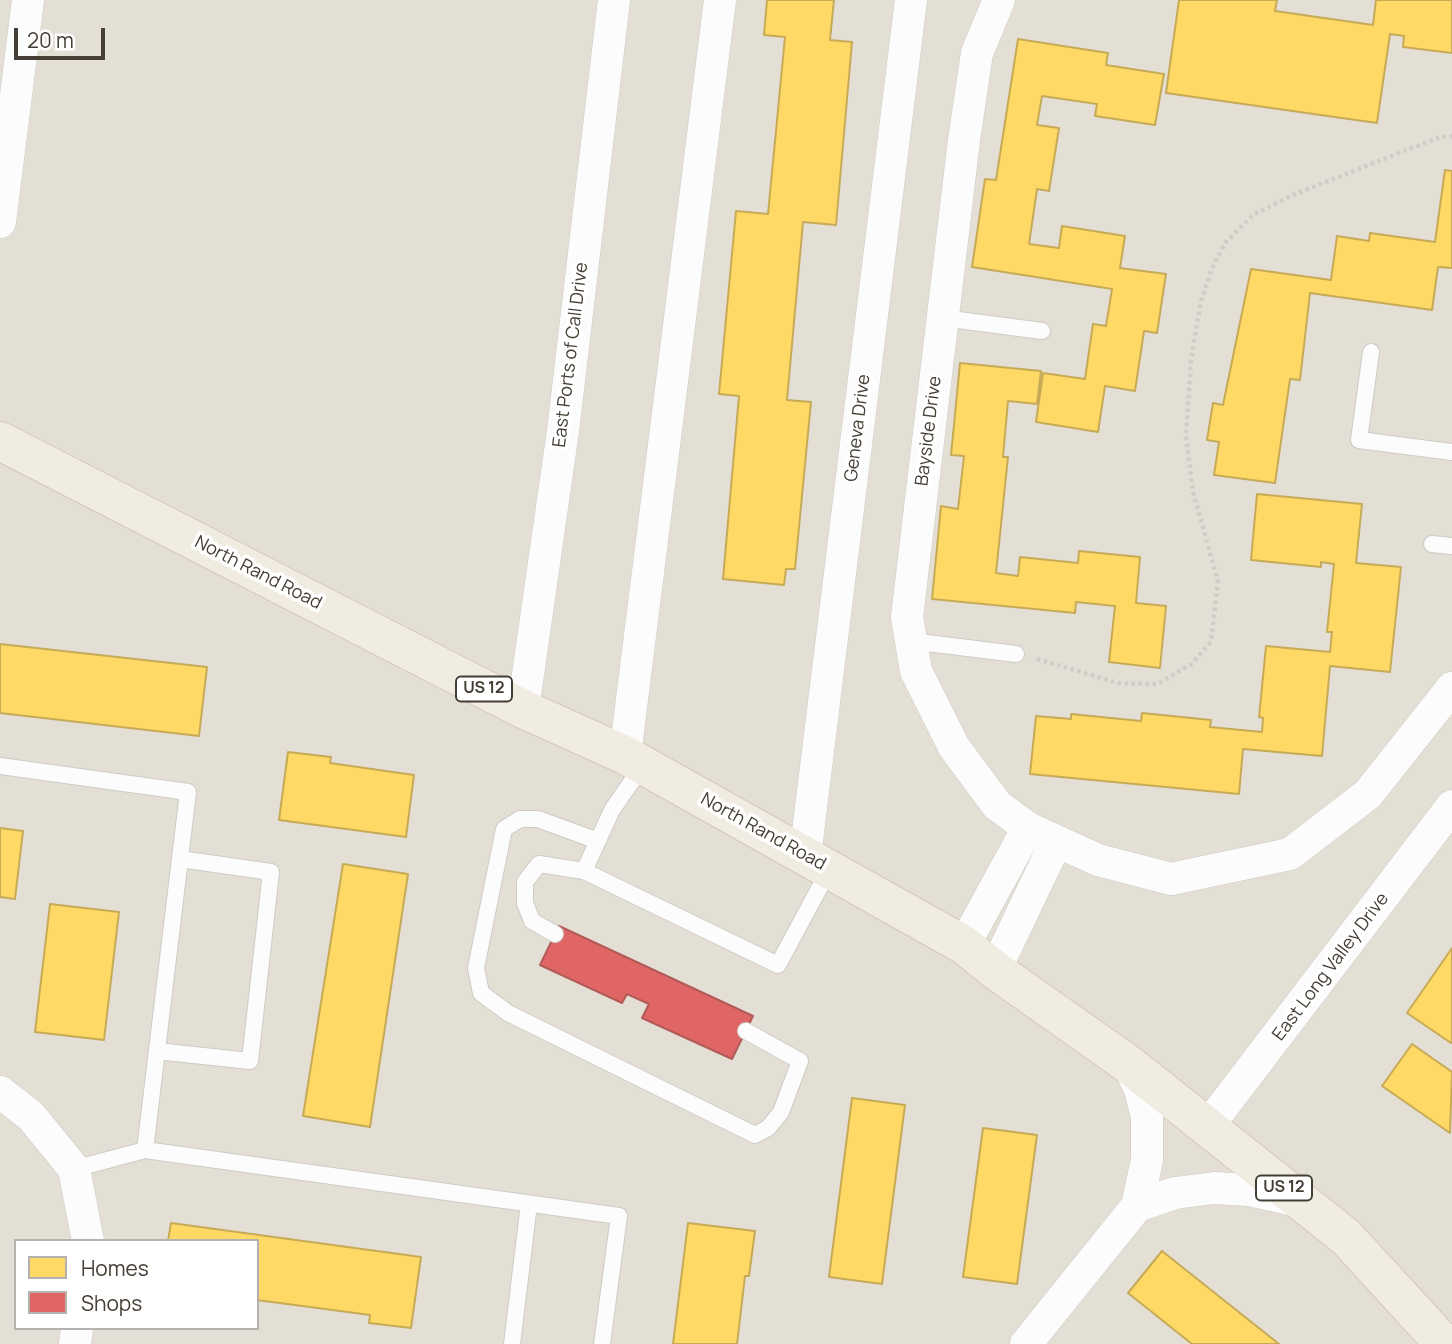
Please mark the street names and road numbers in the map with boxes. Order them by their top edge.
street label: East Ports of Call Drive [549,261,593,449]
street label: Geneva Drive [841,373,875,483]
street label: Bayside Drive [912,375,946,487]
street label: North Rand Road [191,532,325,614]
road number: US 12 [456,676,512,702]
street label: North Rand Road [697,789,829,875]
street label: East Long Valley Drive [1268,889,1394,1045]
road number: US 12 [1256,1176,1312,1200]

